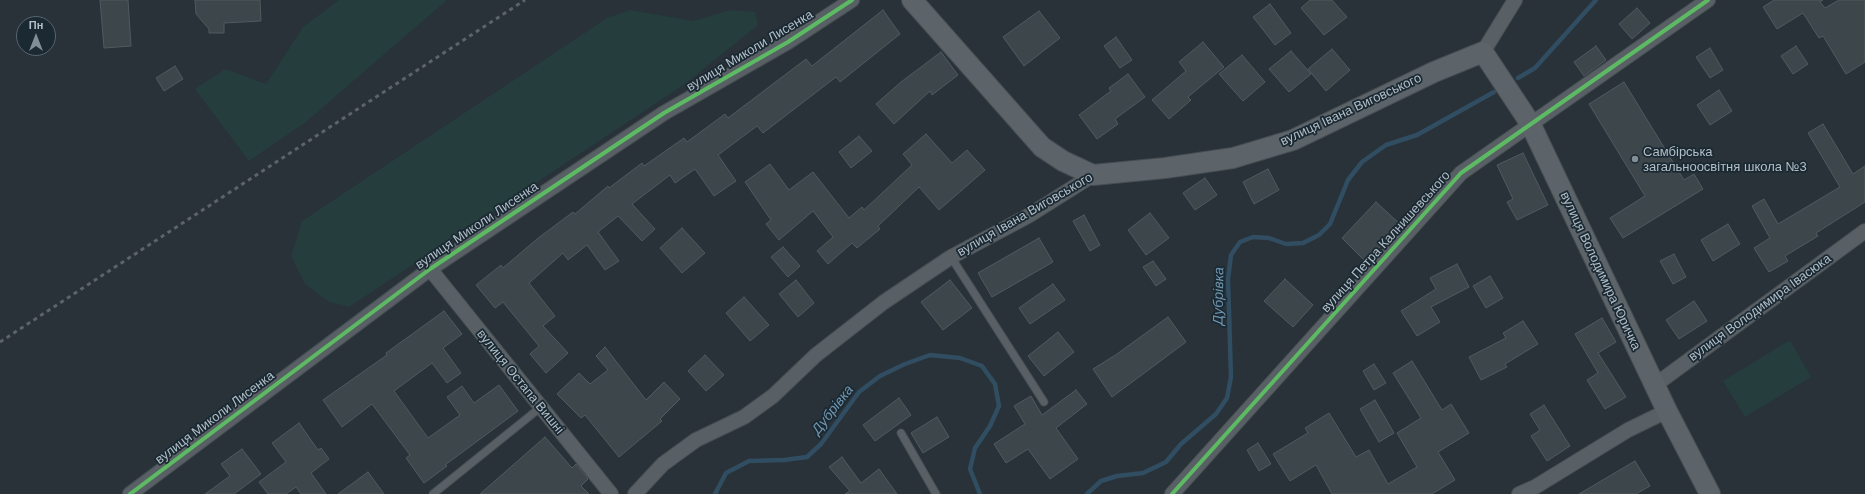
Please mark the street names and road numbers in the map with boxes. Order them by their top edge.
street label: вулиця Миколи Лисенка [684,7,816,95]
street label: вулиця Івана Виговського [1278,70,1424,150]
street label: вулиця Петра Калнишевського [1318,168,1454,316]
street label: вулиця Івана Виговського [955,170,1095,260]
street label: вулиця Миколи Лисенка [413,179,541,273]
street label: вулиця Володимира Юричка [1556,189,1644,353]
street label: вулиця Володимира Івасюка [1686,251,1834,365]
street label: вулиця Остапа Вишні [473,327,567,437]
street label: вулиця Миколи Лисенка [152,368,278,468]

